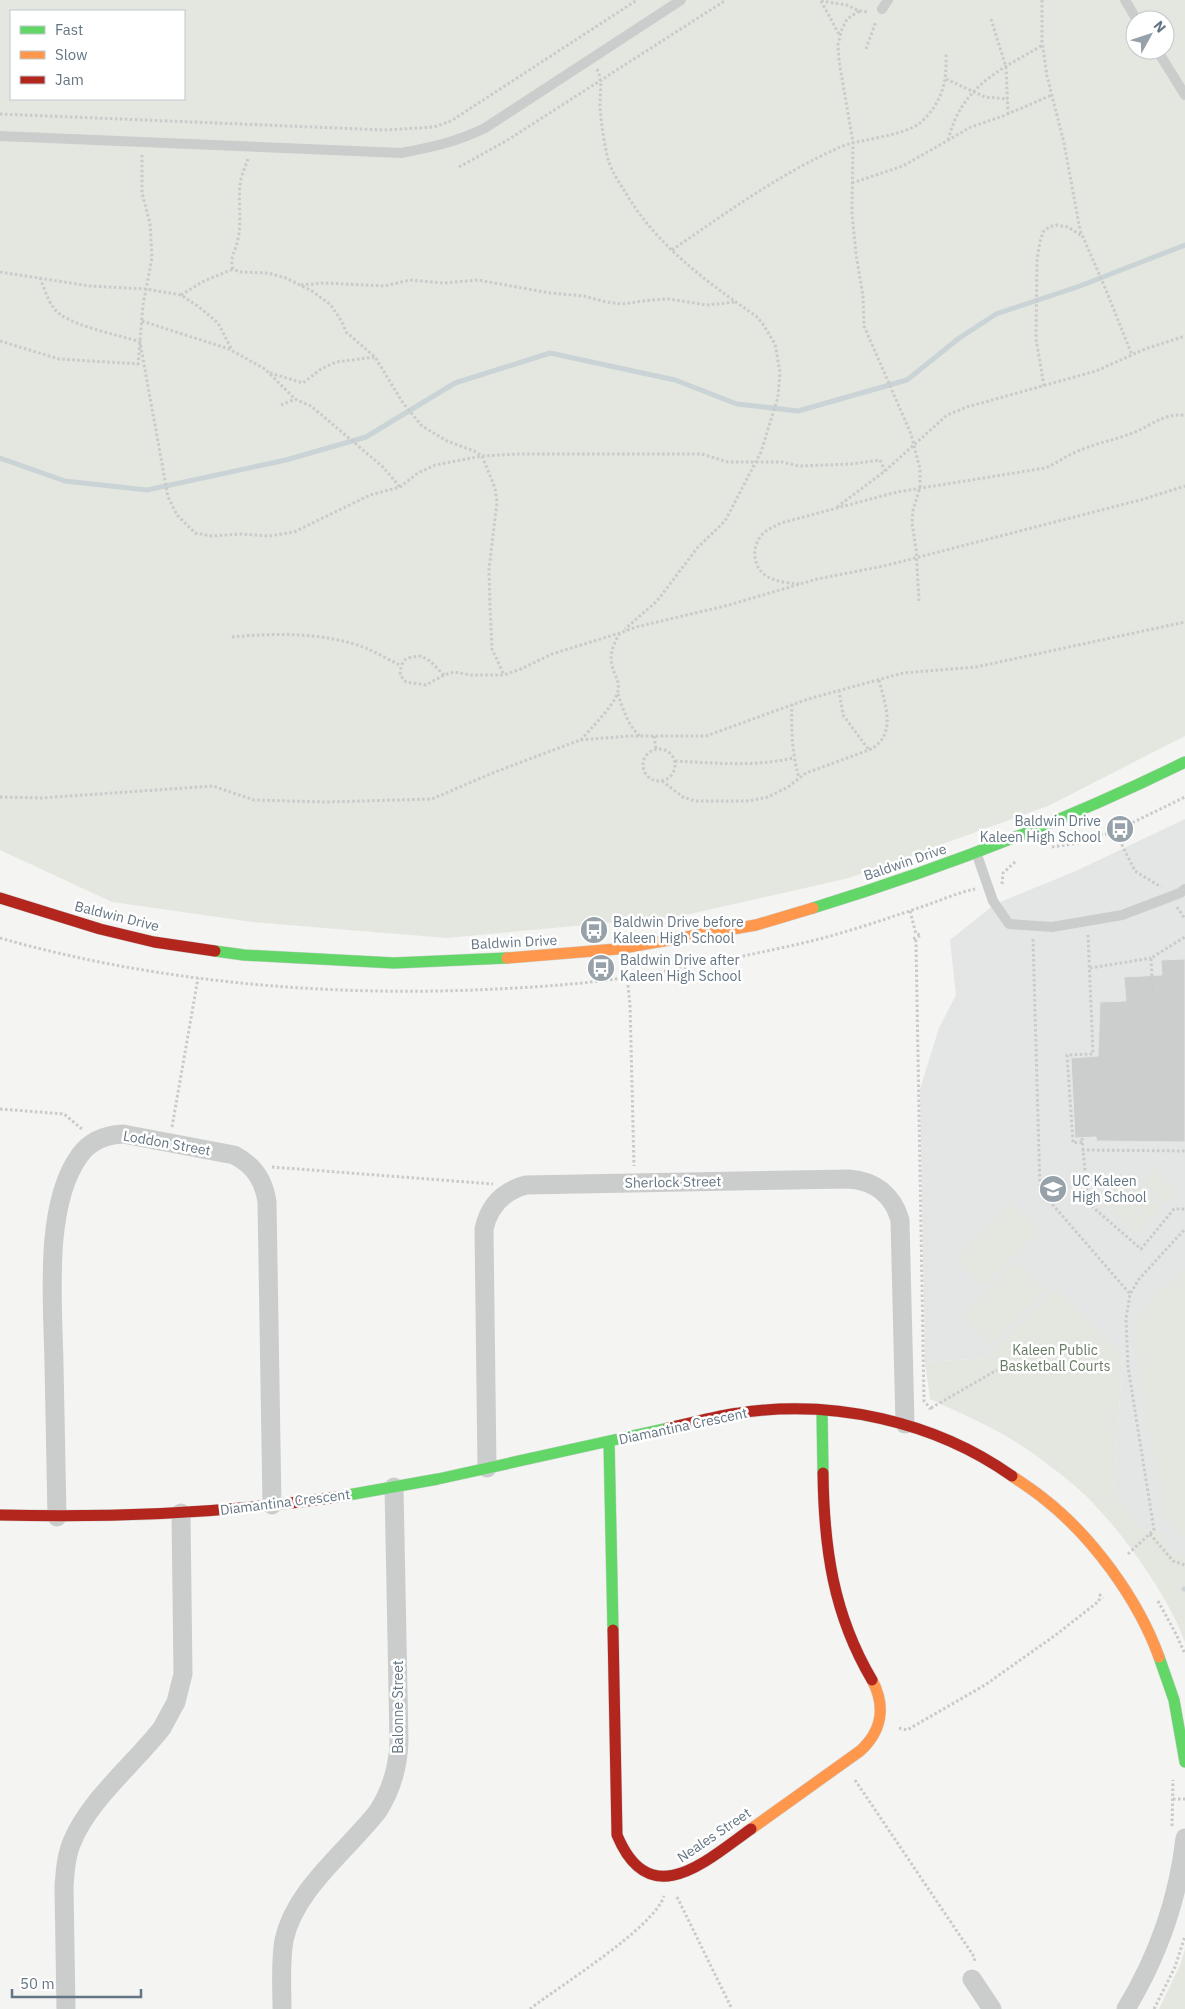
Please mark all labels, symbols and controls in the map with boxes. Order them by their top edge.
legend [10,10,185,100]
north arrow [1125,10,1175,60]
text: N [1150,17,1170,36]
text: Fast [55,20,83,39]
text: Slow [55,45,88,64]
text: Jam [55,70,84,89]
place label: Baldwin Drive Kaleen High School [980,812,1101,846]
bus stop icon: Baldwin Drive Kaleen High School [1105,814,1135,844]
street label: Baldwin Drive [861,839,949,885]
street label: Baldwin Drive [73,897,161,935]
place label: Baldwin Drive before Kaleen High School [613,913,744,947]
bus stop icon: Baldwin Drive before Kaleen High School [579,915,609,945]
street label: Baldwin Drive [470,931,558,953]
place label: Baldwin Drive after Kaleen High School [620,951,741,985]
bus stop icon: Baldwin Drive after Kaleen High School [586,953,616,983]
street label: Loddon Street [122,1126,212,1160]
street label: Sherlock Street [625,1172,722,1192]
place label: UC Kaleen High School [1072,1172,1147,1206]
school or university icon: UC Kaleen High School [1038,1174,1068,1204]
park label: Kaleen Public Basketball Courts [999,1341,1111,1375]
street label: Diamantina Crescent [617,1404,749,1448]
street label: Diamantina Crescent [219,1485,351,1519]
street label: Balonne Street [389,1660,407,1754]
street label: Neales Street [674,1804,754,1866]
scale bar [12,1966,141,1998]
text: 50 m [20,1974,55,1993]

